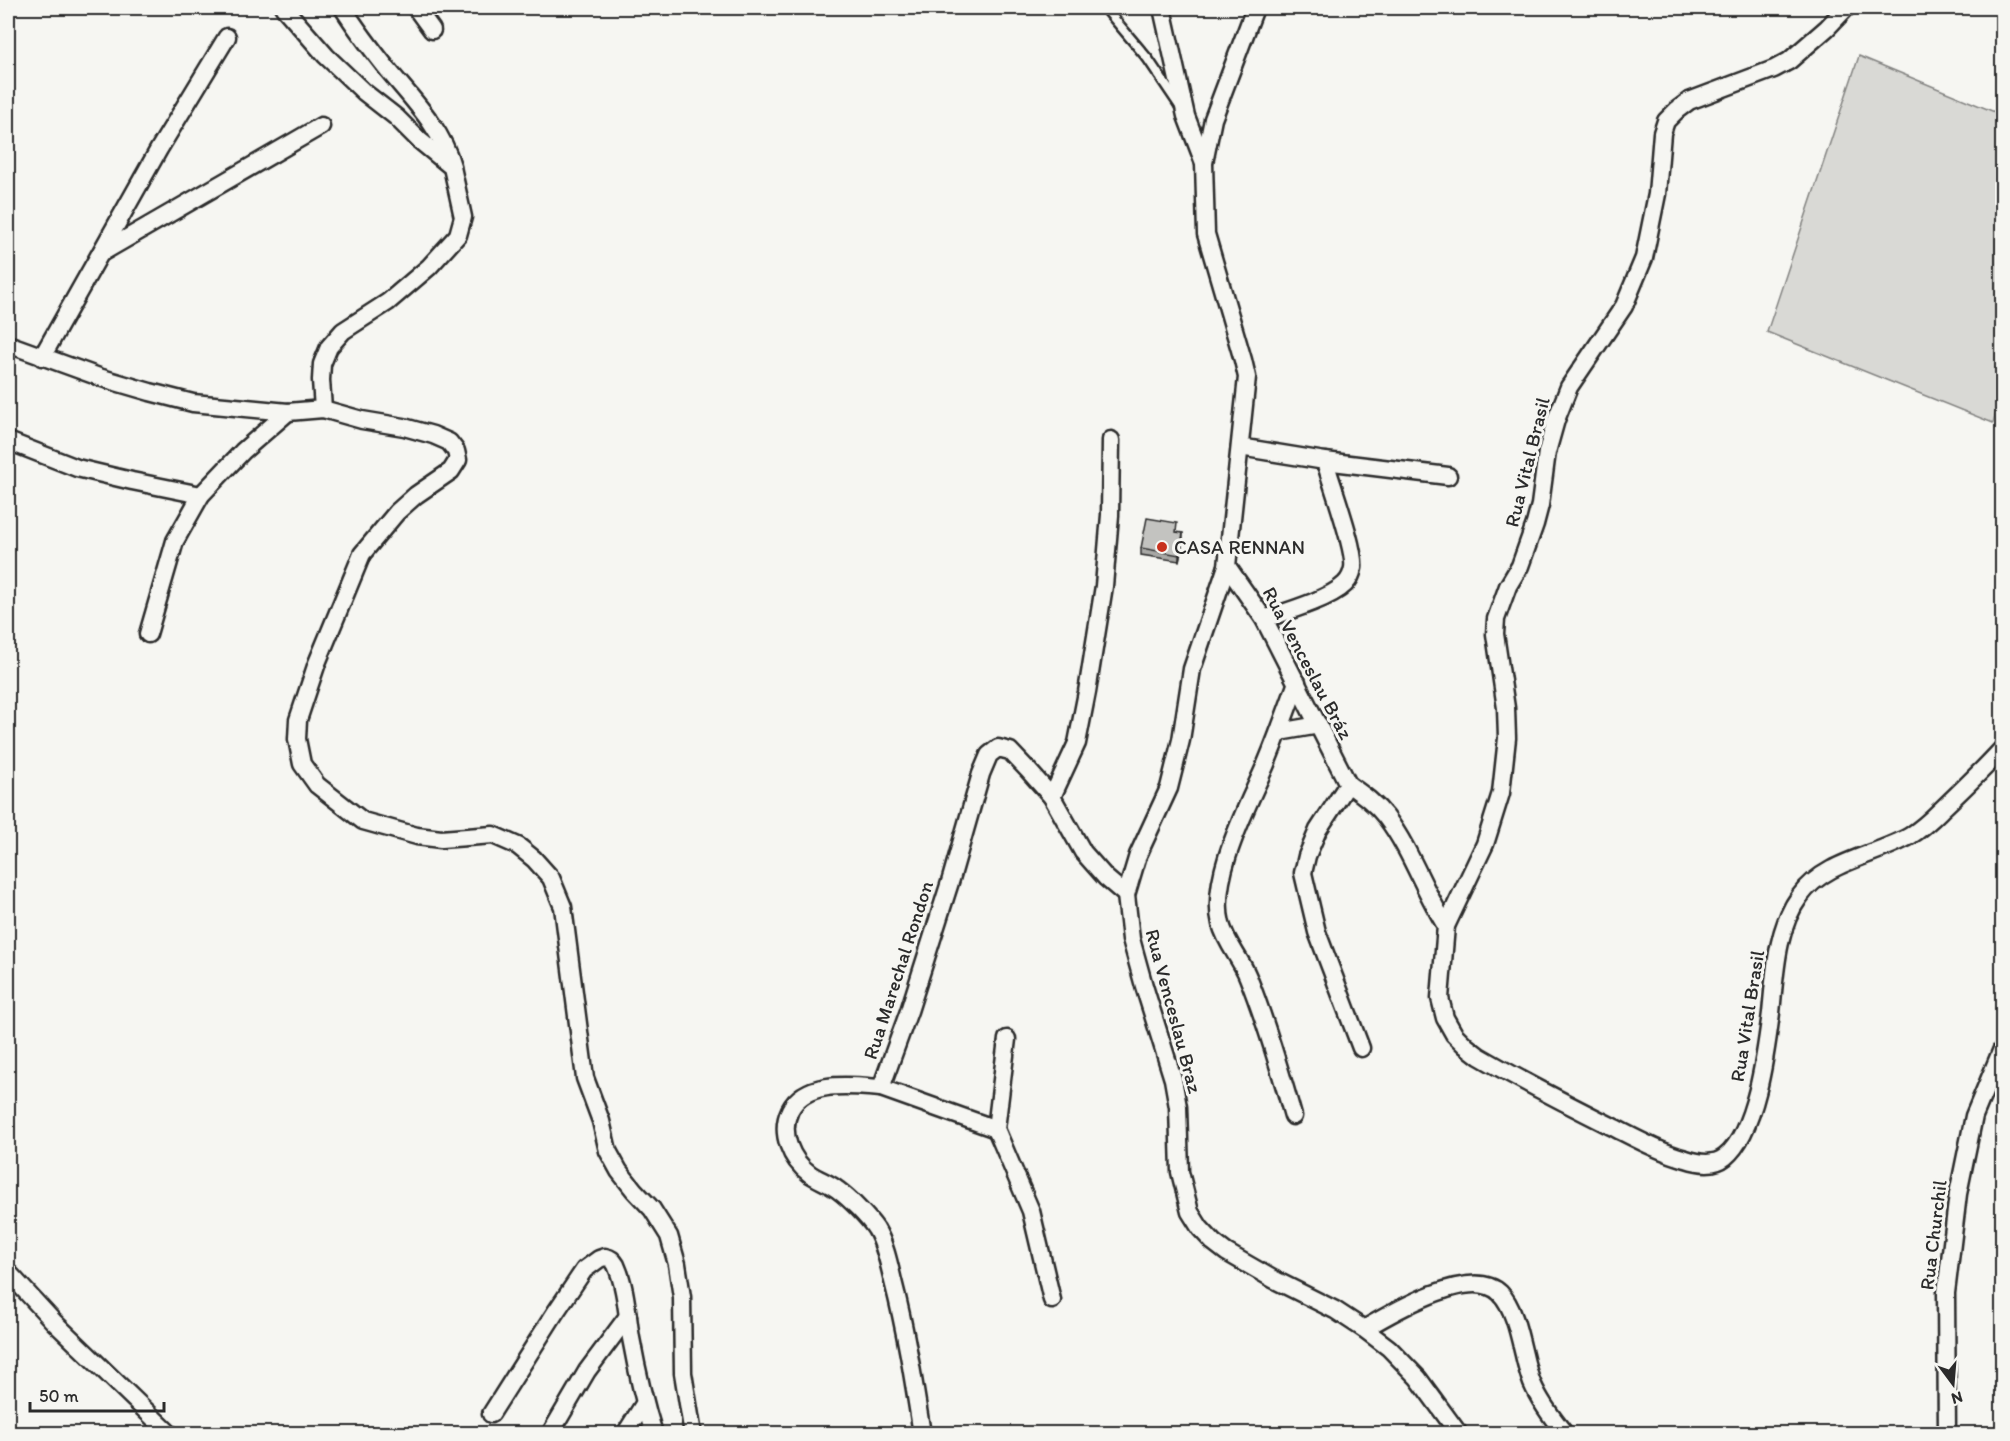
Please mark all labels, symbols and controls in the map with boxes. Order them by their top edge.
street label: Rua Vital Brasil [1499,394,1555,529]
place label: CASA RENNAN [1174,535,1305,559]
marker: CASA RENNAN [1155,540,1169,554]
street label: Rua Venceslau Bráz [1258,583,1359,744]
street label: Rua Marechal Rondon [858,878,938,1062]
street label: Rua Venceslau Braz [1141,926,1208,1096]
street label: Rua Vital Brasil [1725,948,1769,1084]
street label: Rua Churchil [1914,1178,1952,1291]
north arrow [1923,1354,1983,1414]
scale bar [30,1375,164,1413]
text: 50 m [39,1385,79,1407]
text: N [1949,1387,1965,1409]

